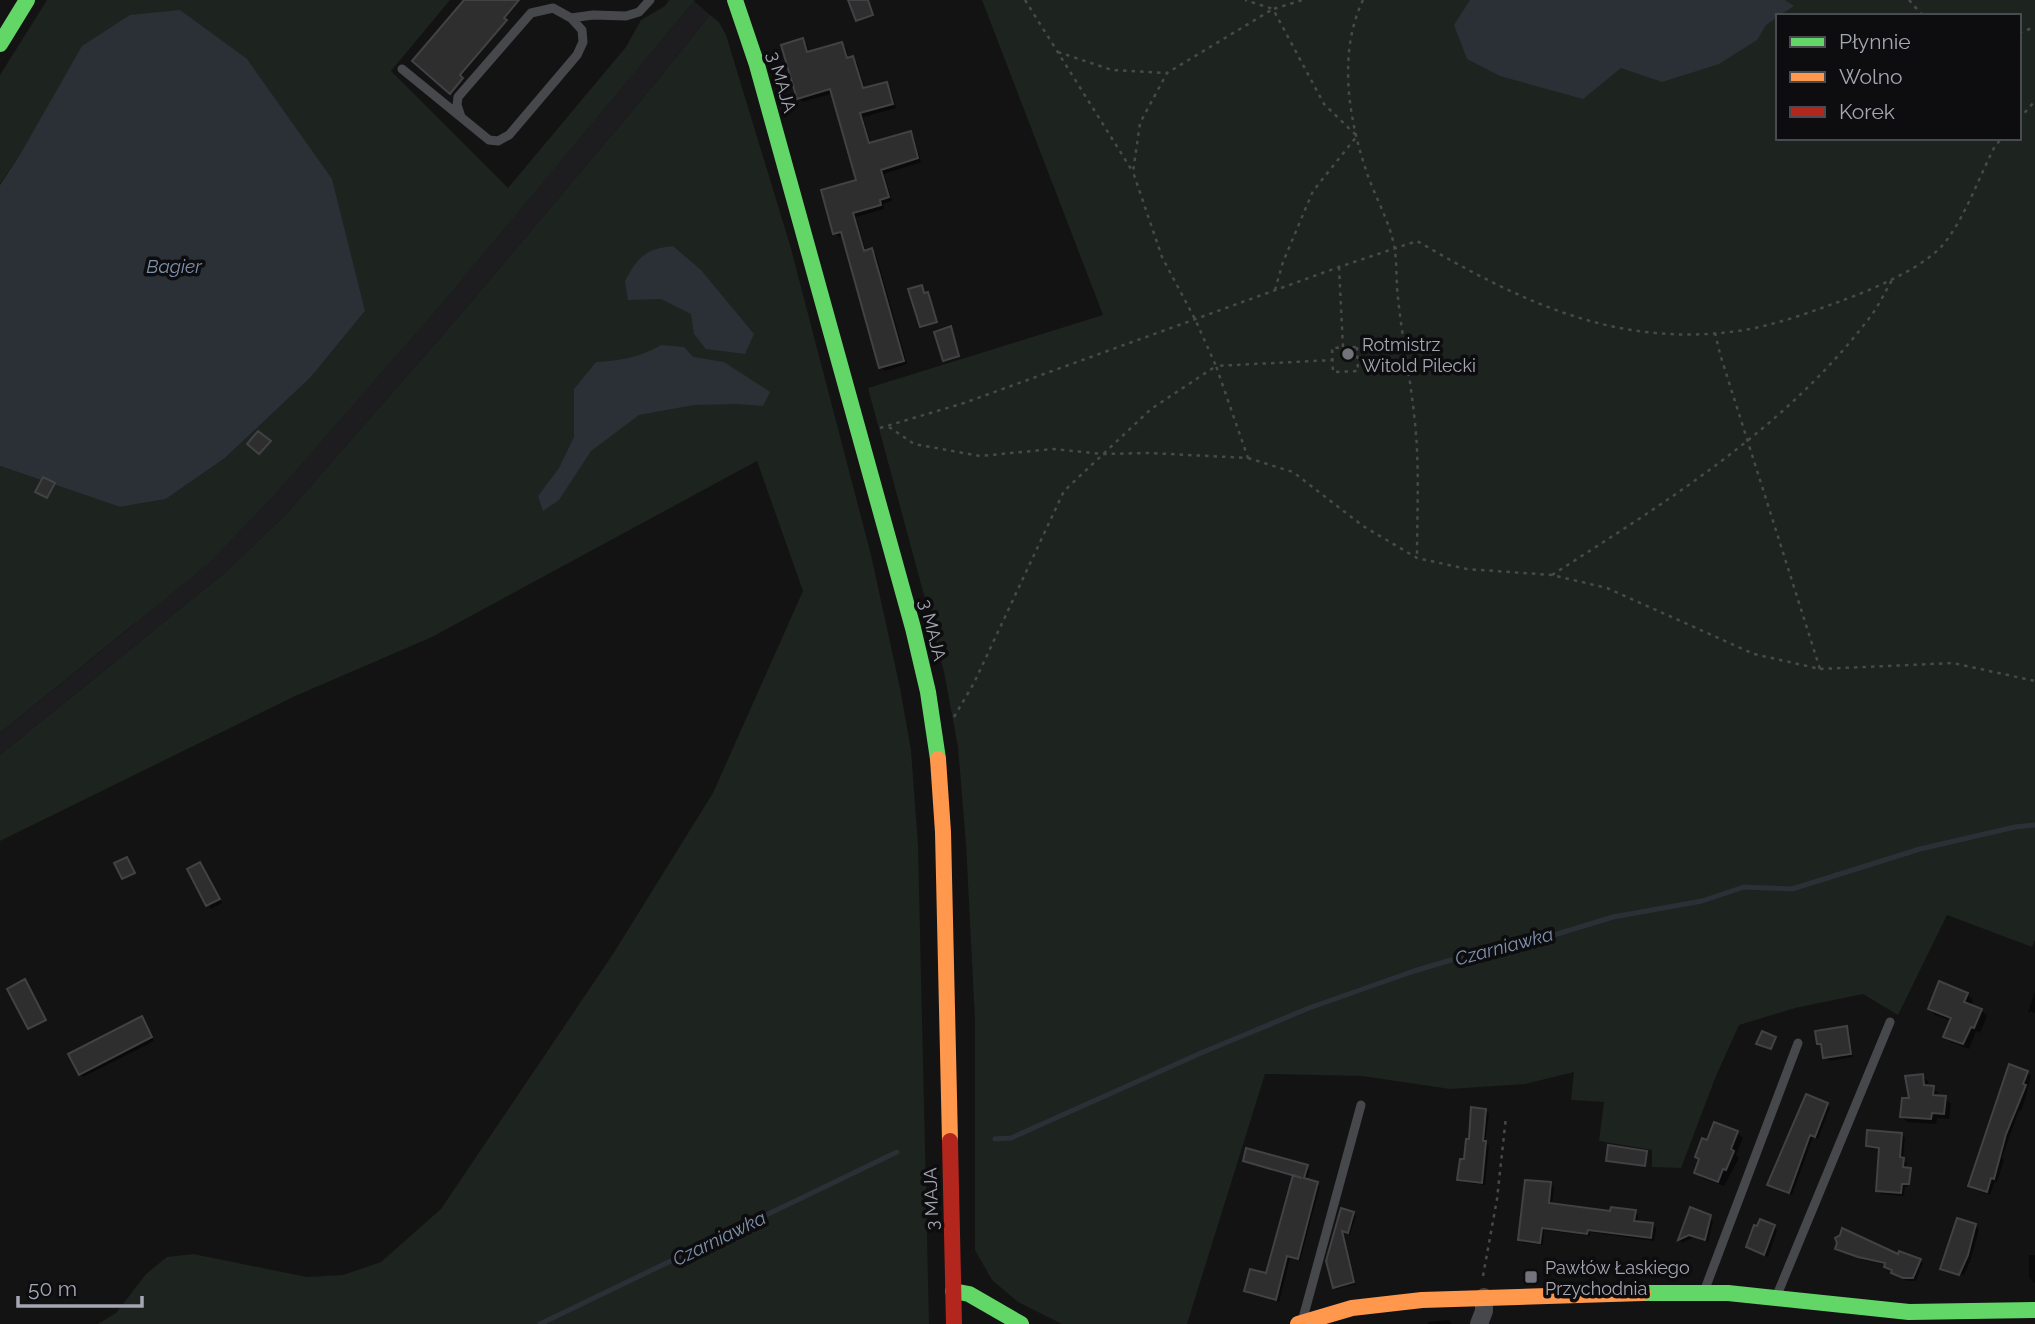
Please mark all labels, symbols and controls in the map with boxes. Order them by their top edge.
legend [1776,14,2021,140]
text: Płynnie [1839,29,1911,54]
street label: 3 MAJA [763,49,801,115]
text: Wolno [1839,64,1903,89]
text: Korek [1839,99,1895,124]
water label: Bagier [146,255,203,277]
place label: Rotmistrz Witold Pilecki [1362,334,1476,376]
marker: Rotmistrz Witold Pilecki [1340,346,1356,362]
street label: 3 MAJA [915,597,951,663]
water label: Czarniawka [1452,922,1556,970]
street label: 3 MAJA [919,1167,943,1231]
water label: Czarniawka [669,1206,769,1270]
place label: Pawłów Łaskiego Przychodnia [1545,1257,1690,1299]
scale bar [18,1264,142,1308]
marker: Pawłów Łaskiego Przychodnia [1523,1269,1539,1285]
text: 50 m [28,1276,77,1301]

